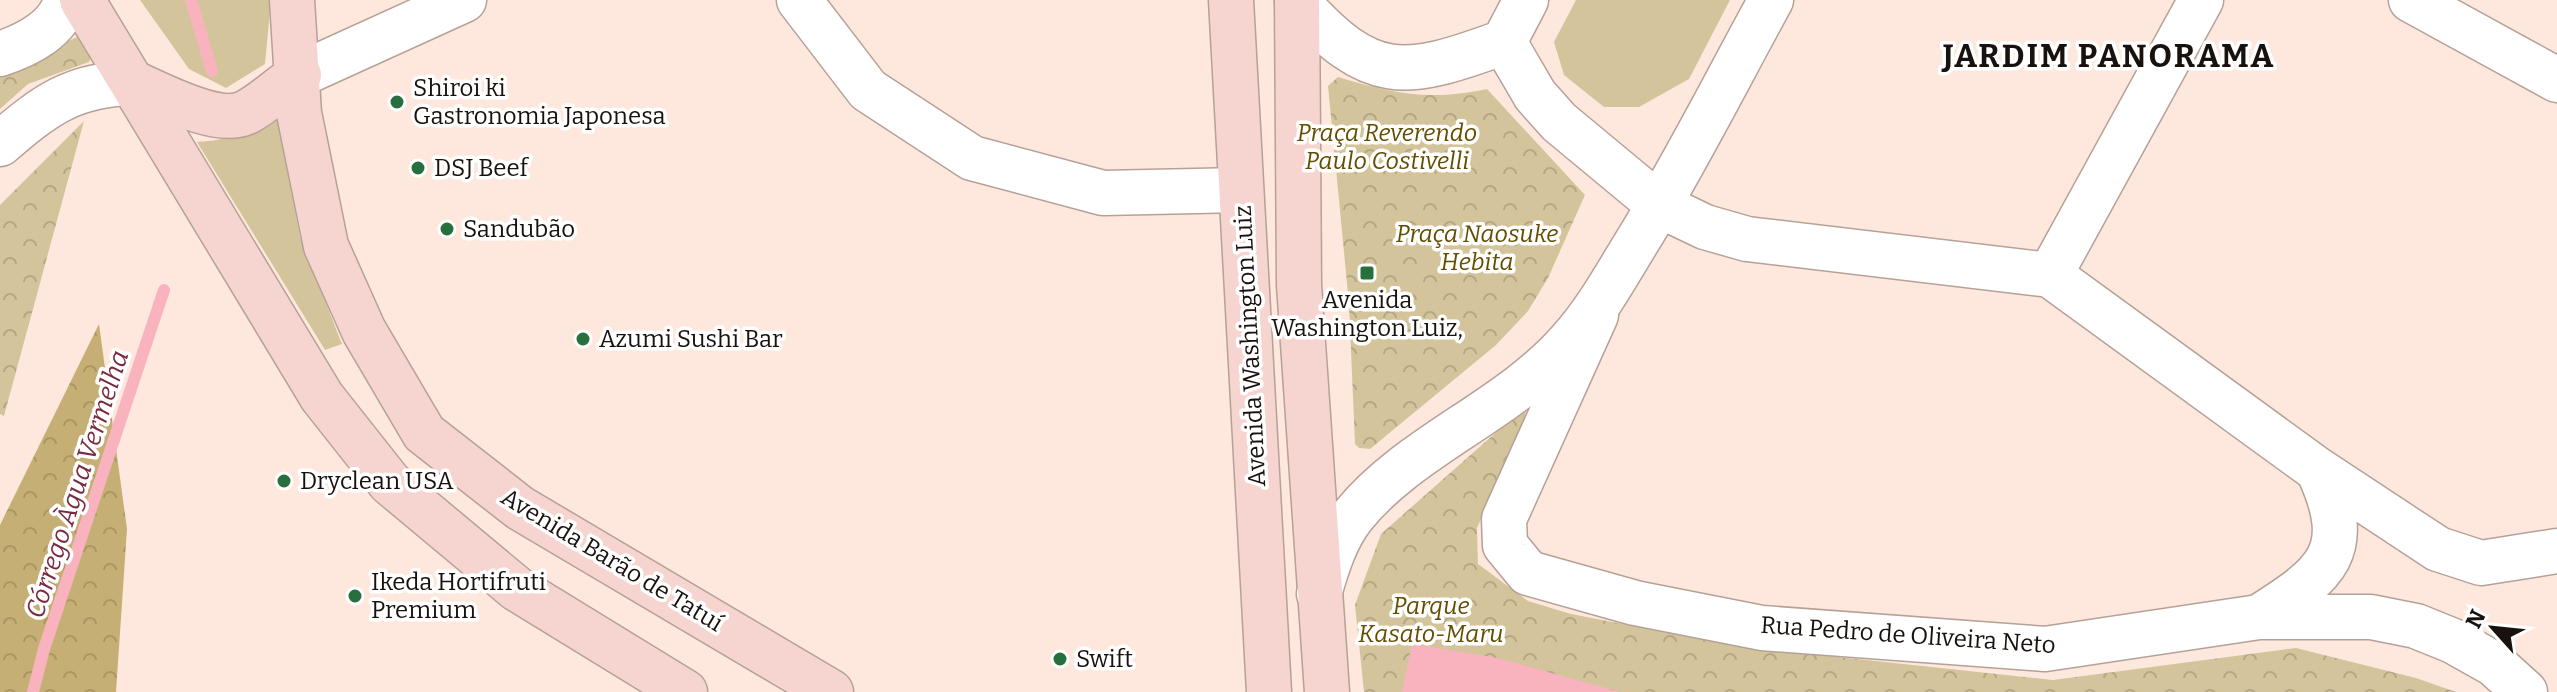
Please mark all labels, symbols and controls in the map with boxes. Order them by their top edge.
district label: JARDIM PANORAMA [1941,37,2275,75]
place label: Shiroi ki Gastronomia Japonesa [413,74,666,130]
marker: Shiroi ki Gastronomia Japonesa [388,93,406,111]
park label: Praça Reverendo Paulo Costivelli [1297,119,1477,175]
place label: DSJ Beef [434,154,530,182]
marker: DSJ Beef [409,159,427,177]
street label: Avenida Washington Luiz [1229,205,1271,487]
place label: Sandubão [463,215,575,243]
marker: Sandubão [438,220,456,238]
park label: Praça Naosuke Hebita [1396,220,1558,276]
marker: Avenida Washington Luiz, [1358,264,1376,282]
place label: Avenida Washington Luiz, [1271,286,1463,342]
place label: Azumi Sushi Bar [599,325,783,353]
marker: Azumi Sushi Bar [574,330,592,348]
water label: Córrego Àgua Vermelha [20,346,135,622]
place label: Dryclean USA [300,467,453,495]
marker: Dryclean USA [275,472,293,490]
street label: Avenida Barão de Tatuí [496,483,728,637]
place label: Ikeda Hortifruti Premium [371,568,546,624]
marker: Ikeda Hortifruti Premium [346,587,364,605]
north arrow [2453,588,2533,668]
park label: Parque Kasato-Maru [1358,592,1504,648]
text: N [2460,605,2492,633]
street label: Rua Pedro de Oliveira Neto [1759,611,2057,659]
place label: Swift [1076,645,1133,673]
marker: Swift [1051,650,1069,668]

